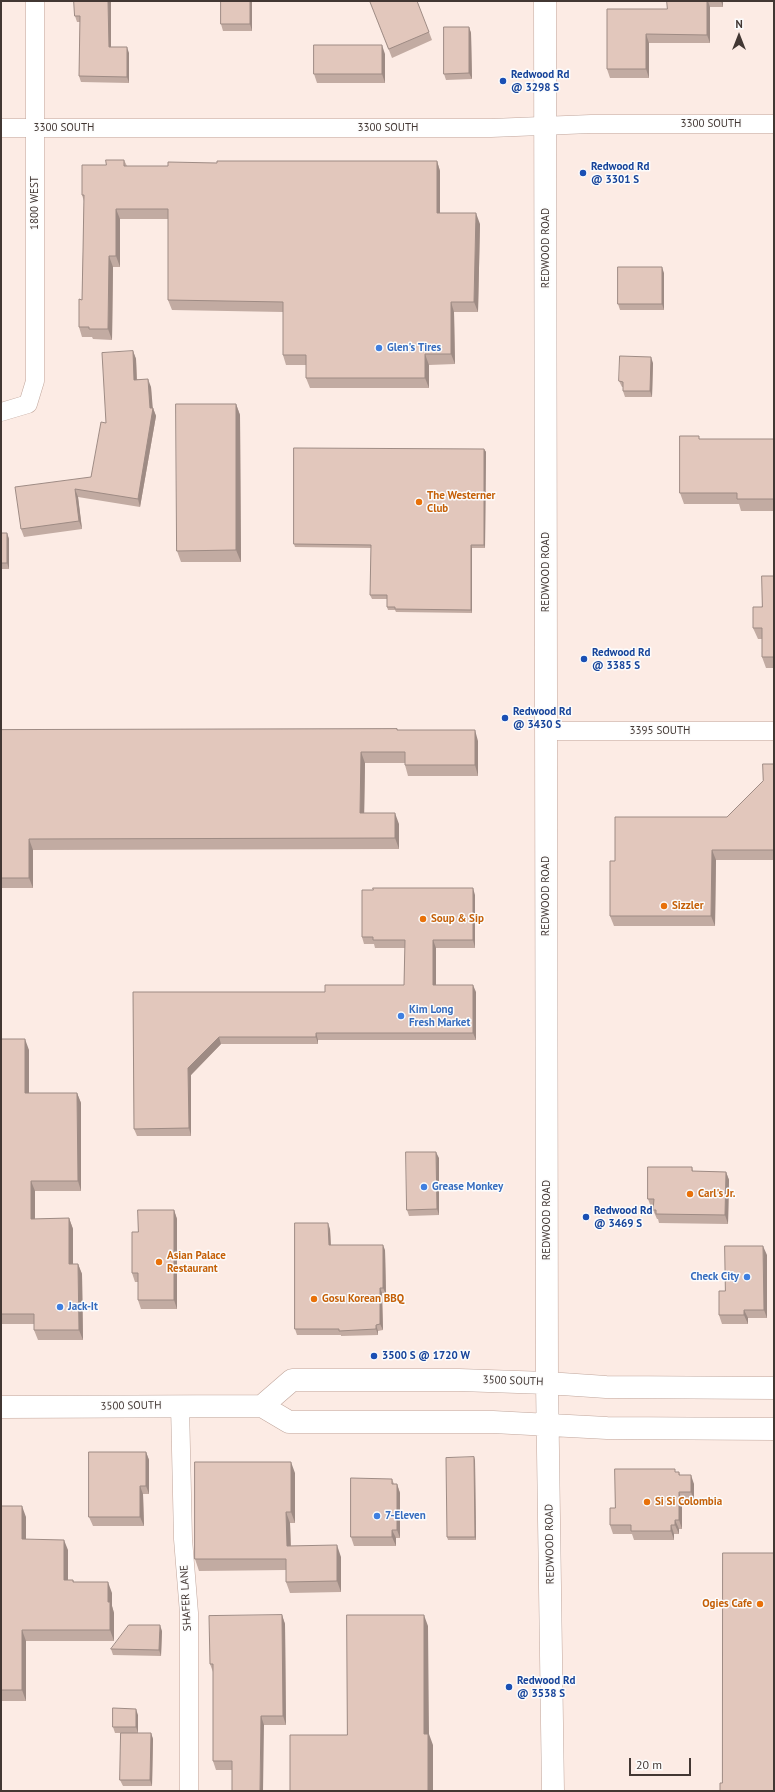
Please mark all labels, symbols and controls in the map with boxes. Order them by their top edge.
north arrow [719,16,759,56]
text: N [735,17,743,31]
place label: Redwood Rd @ 3298 S [511,68,570,94]
marker: Redwood Rd @ 3298 S [498,76,508,86]
street label: 3300 SOUTH [681,117,741,131]
street label: 3300 SOUTH [34,121,94,135]
street label: 3300 SOUTH [358,121,418,135]
place label: Redwood Rd @ 3301 S [591,160,650,186]
marker: Redwood Rd @ 3301 S [578,168,588,178]
street label: 1800 WEST [28,176,42,230]
street label: REDWOOD ROAD [539,208,553,288]
place label: Glen's Tires [387,341,441,355]
marker: Glen's Tires [374,343,384,353]
place label: The Westerner Club [427,489,495,515]
marker: The Westerner Club [414,497,424,507]
street label: REDWOOD ROAD [539,532,553,612]
place label: Redwood Rd @ 3385 S [592,646,651,672]
marker: Redwood Rd @ 3385 S [579,654,589,664]
place label: Redwood Rd @ 3430 S [513,705,572,731]
marker: Redwood Rd @ 3430 S [500,713,510,723]
street label: 3395 SOUTH [630,724,690,738]
street label: REDWOOD ROAD [539,856,553,936]
place label: Sizzler [672,899,704,913]
marker: Sizzler [659,901,669,911]
place label: Soup & Sip [431,912,484,926]
marker: Soup & Sip [418,914,428,924]
place label: Kim Long Fresh Market [409,1003,470,1029]
marker: Kim Long Fresh Market [396,1011,406,1021]
place label: Grease Monkey [432,1180,503,1194]
street label: REDWOOD ROAD [540,1180,554,1260]
marker: Grease Monkey [419,1182,429,1192]
place label: Carl's Jr. [698,1187,736,1201]
marker: Carl's Jr. [685,1189,695,1199]
place label: Redwood Rd @ 3469 S [594,1204,653,1230]
marker: Redwood Rd @ 3469 S [581,1212,591,1222]
place label: Asian Palace Restaurant [167,1249,226,1275]
marker: Asian Palace Restaurant [154,1257,164,1267]
place label: Check City [690,1270,739,1284]
marker: Check City [742,1272,752,1282]
place label: Gosu Korean BBQ [322,1292,404,1306]
marker: Gosu Korean BBQ [309,1294,319,1304]
place label: Jack-It [68,1300,98,1314]
marker: Jack-It [55,1302,65,1312]
place label: 3500 S @ 1720 W [382,1349,470,1363]
marker: 3500 S @ 1720 W [369,1351,379,1361]
street label: 3500 SOUTH [482,1373,544,1389]
street label: 3500 SOUTH [100,1399,162,1413]
place label: Si Si Colombia [655,1495,722,1509]
marker: Si Si Colombia [642,1497,652,1507]
street label: REDWOOD ROAD [543,1504,557,1584]
place label: 7-Eleven [385,1509,426,1523]
marker: 7-Eleven [372,1511,382,1521]
street label: SHAFER LANE [178,1565,194,1631]
place label: Ogies Cafe [702,1597,752,1611]
marker: Ogies Cafe [755,1599,765,1609]
place label: Redwood Rd @ 3538 S [517,1674,576,1700]
marker: Redwood Rd @ 3538 S [504,1682,514,1692]
scale bar [631,1750,693,1776]
text: 20 m [636,1757,662,1772]

